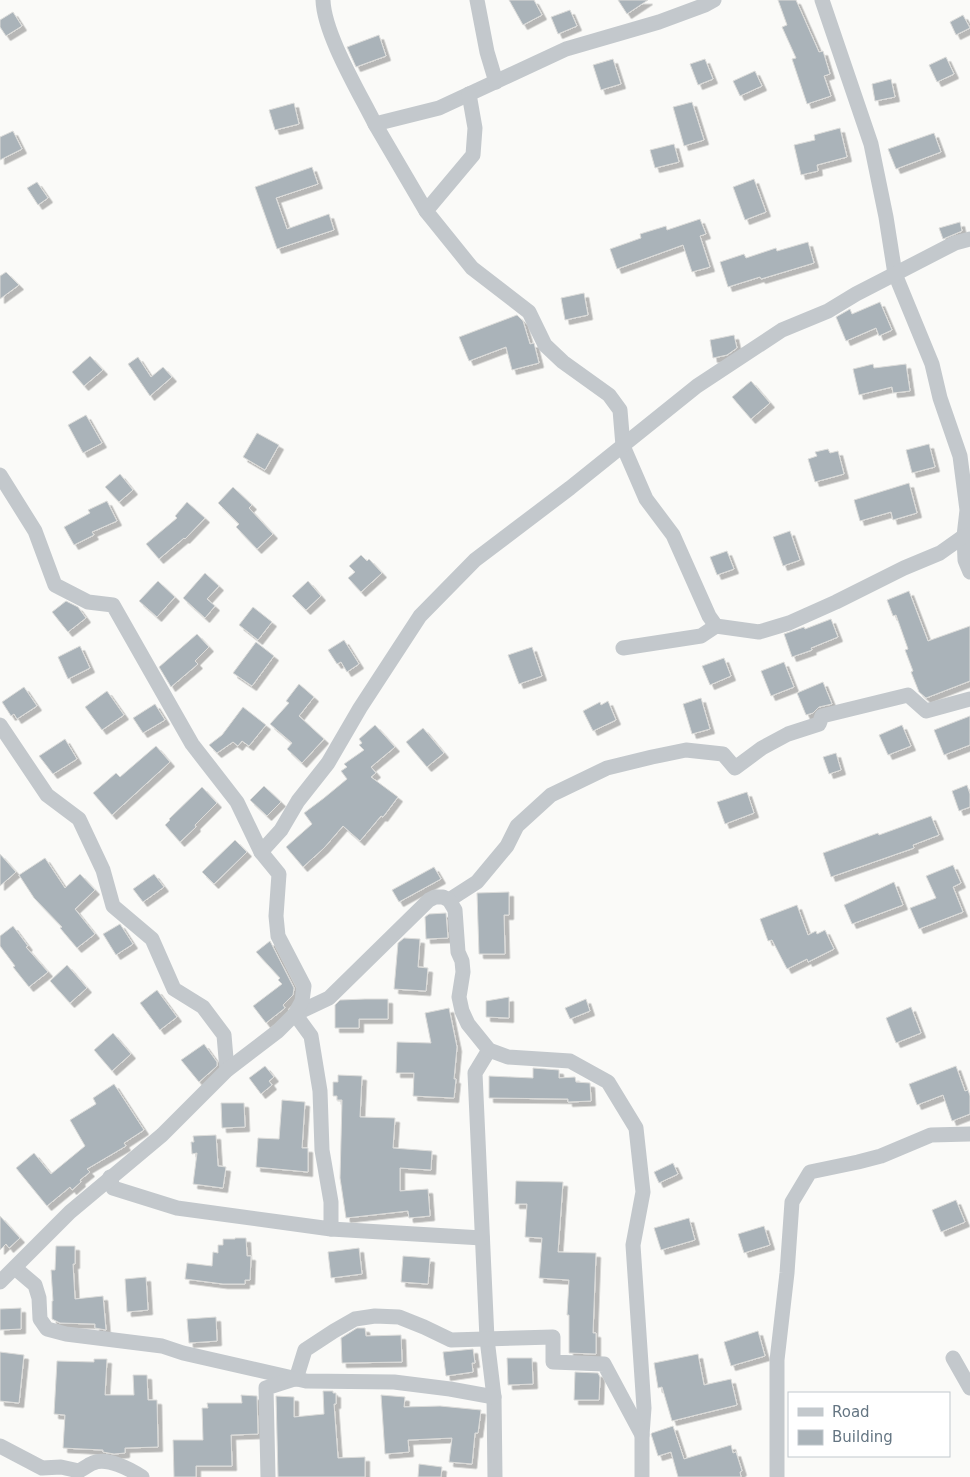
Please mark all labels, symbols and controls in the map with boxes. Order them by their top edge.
legend [788,1392,950,1457]
text: Road [832,1403,870,1421]
text: Building [832,1428,893,1446]

